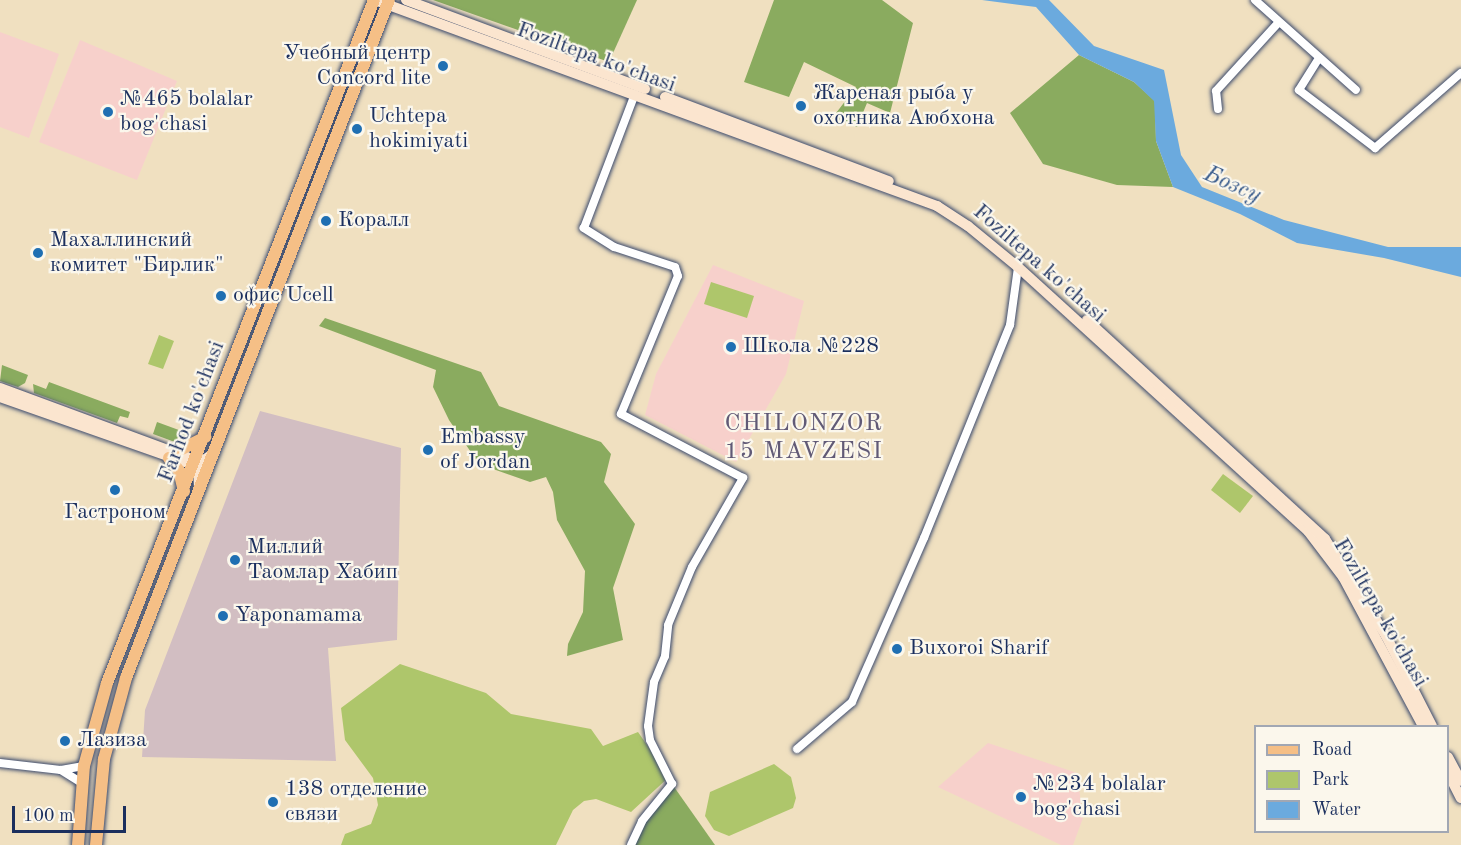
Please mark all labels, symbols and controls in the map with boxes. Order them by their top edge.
street label: Foziltepa ko'chasi [513,17,679,99]
place label: Учебный центр Concord lite [283,40,431,92]
marker: Учебный центр Concord lite [436,59,450,73]
place label: Жареная рыба у охотника Аюбхона [813,80,995,132]
place label: №465 bolalar bog'chasi [120,86,253,138]
marker: Жареная рыба у охотника Аюбхона [794,99,808,113]
place label: Uchtepa hokimiyati [369,103,468,154]
marker: №465 bolalar bog'chasi [101,105,115,119]
marker: Uchtepa hokimiyati [350,122,364,136]
water label: Бозсу [1199,161,1265,211]
street label: Foziltepa ko'chasi [967,199,1111,329]
place label: Коралл [338,208,409,234]
marker: Коралл [319,214,333,228]
place label: Махаллинский комитет "Бирлик" [50,227,224,278]
marker: Махаллинский комитет "Бирлик" [31,246,45,260]
place label: офис Ucell [233,283,334,309]
marker: офис Ucell [214,289,228,303]
place label: Школа №228 [743,334,879,360]
street label: Farhod ko'chasi [153,338,231,486]
marker: Школа №228 [724,340,738,354]
district label: CHILONZOR 15 MAVZESI [724,411,884,467]
place label: Embassy of Jordan [440,424,530,476]
marker: Embassy of Jordan [421,443,435,457]
marker: Гастроном [108,483,122,497]
place label: Гастроном [64,500,166,526]
place label: Миллий Таомлар Хабип [247,534,398,586]
street label: Foziltepa ko'chasi [1327,534,1433,692]
marker: Миллий Таомлар Хабип [228,553,242,567]
place label: Yaponamama [235,603,362,629]
marker: Yaponamama [216,609,230,623]
place label: Buxoroi Sharif [909,636,1048,662]
marker: Buxoroi Sharif [890,642,904,656]
legend [1254,725,1449,833]
place label: Лазиза [77,728,147,754]
marker: Лазиза [58,734,72,748]
text: Road [1312,741,1352,759]
place label: №234 bolalar bog'chasi [1033,771,1166,822]
text: Park [1312,771,1349,789]
place label: 138 отделение связи [285,776,427,828]
marker: №234 bolalar bog'chasi [1014,790,1028,804]
scale bar [15,794,129,832]
marker: 138 отделение связи [266,795,280,809]
text: Water [1312,801,1361,819]
text: 100 m [23,807,74,825]

